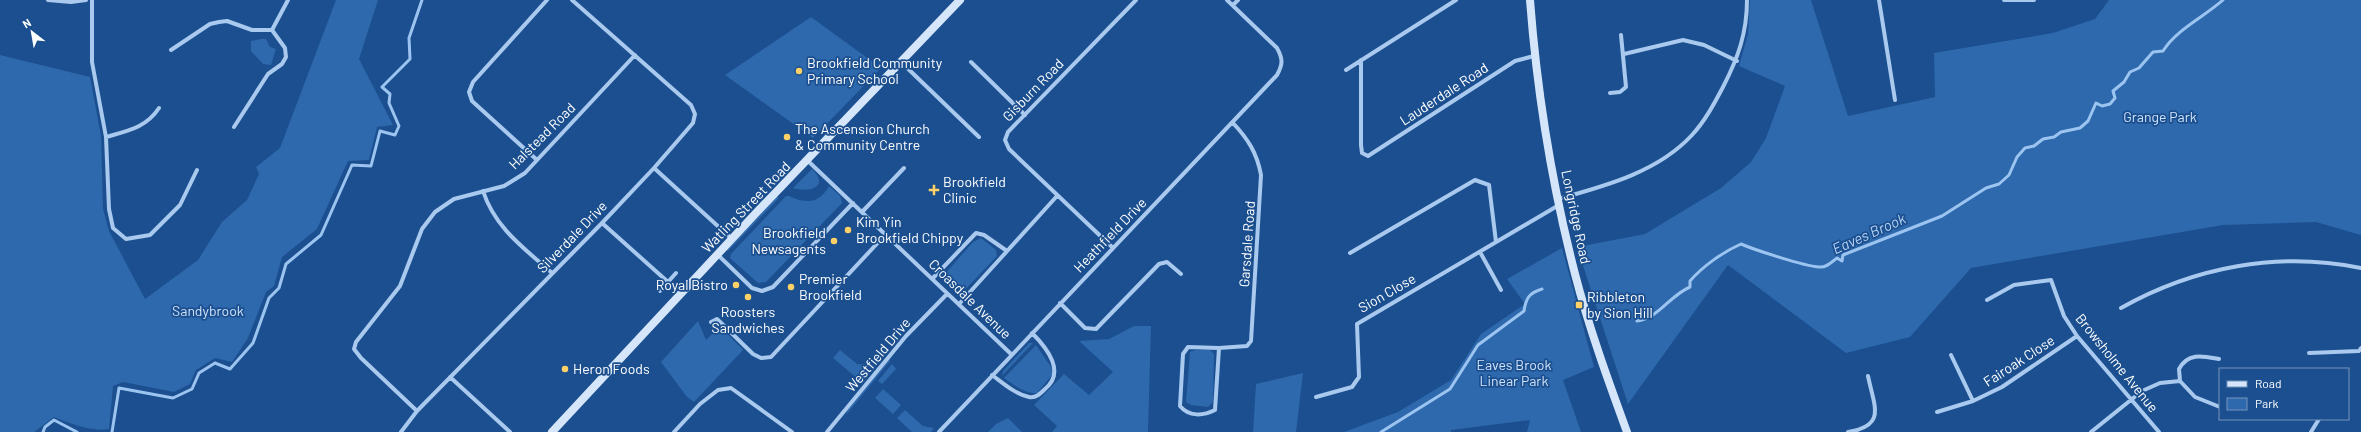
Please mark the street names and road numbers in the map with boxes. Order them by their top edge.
street label: Gisburn Road [999,55,1067,124]
street label: Lauderdale Road [1396,59,1491,128]
street label: Halstead Road [505,99,578,172]
street label: Watling Street Road [698,157,794,256]
street label: Longridge Road [1558,168,1595,265]
street label: Heathfield Drive [1070,194,1150,276]
street label: Silverdale Drive [533,197,610,276]
street label: Garsdale Road [1235,200,1258,288]
street label: Croasdale Avenue [926,255,1015,342]
street label: Sion Close [1355,269,1418,316]
street label: Browsholme Avenue [2072,310,2162,415]
street label: Westfield Drive [842,314,914,395]
street label: Fairoak Close [1980,331,2057,390]

